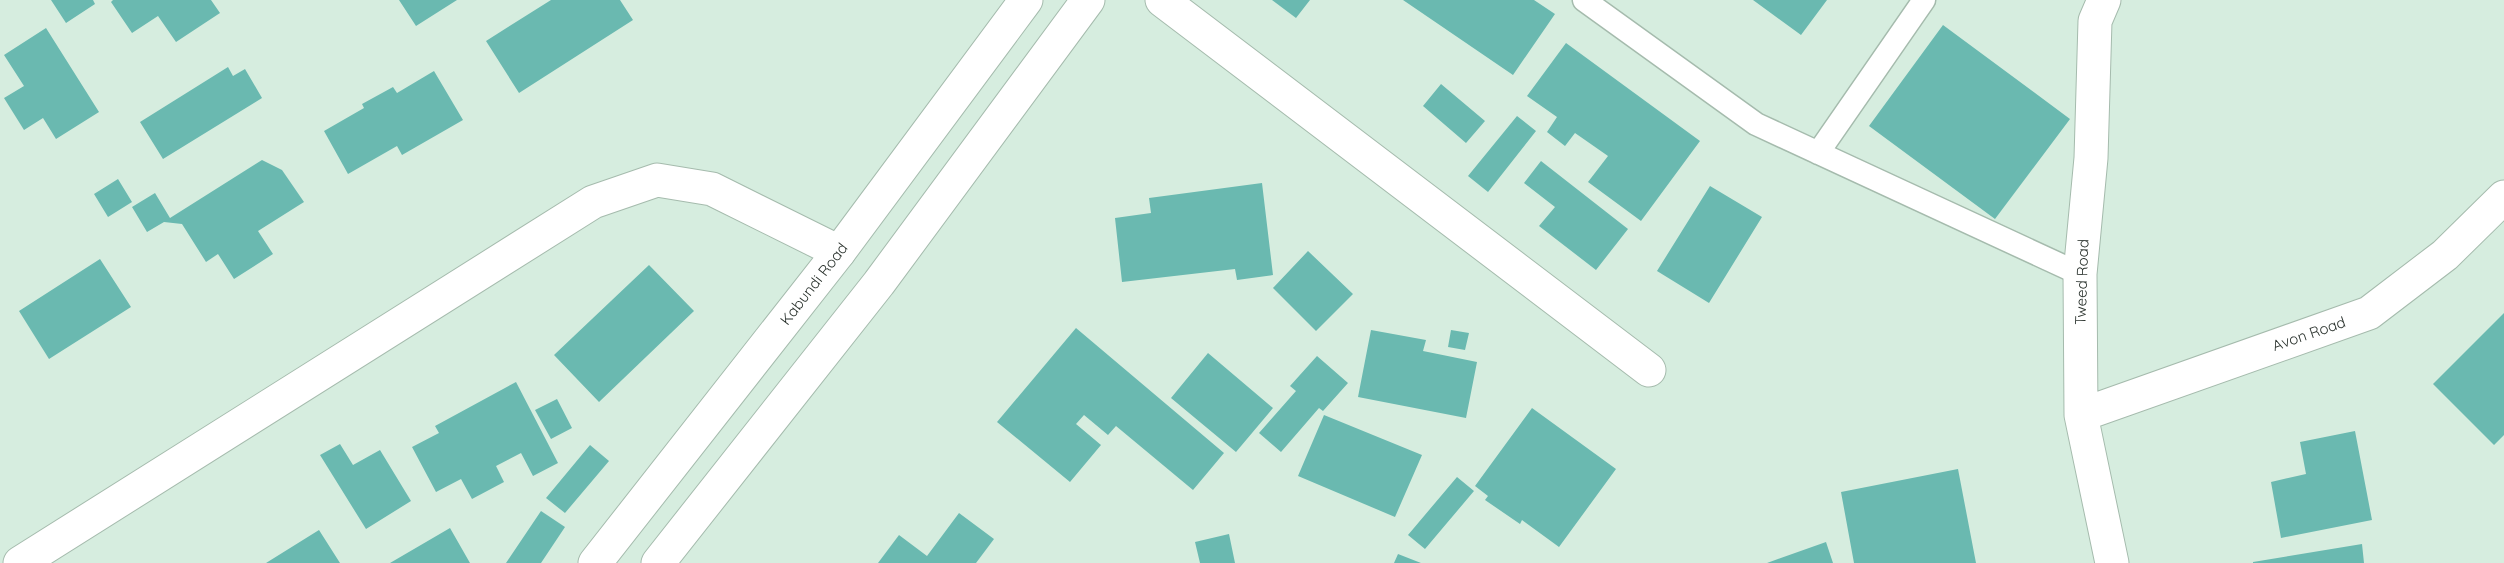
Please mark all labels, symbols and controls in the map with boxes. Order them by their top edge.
street label: Kabundi Road [776,239,852,329]
street label: Tweed Road [2071,239,2092,325]
street label: Avon Road [2270,312,2348,355]

